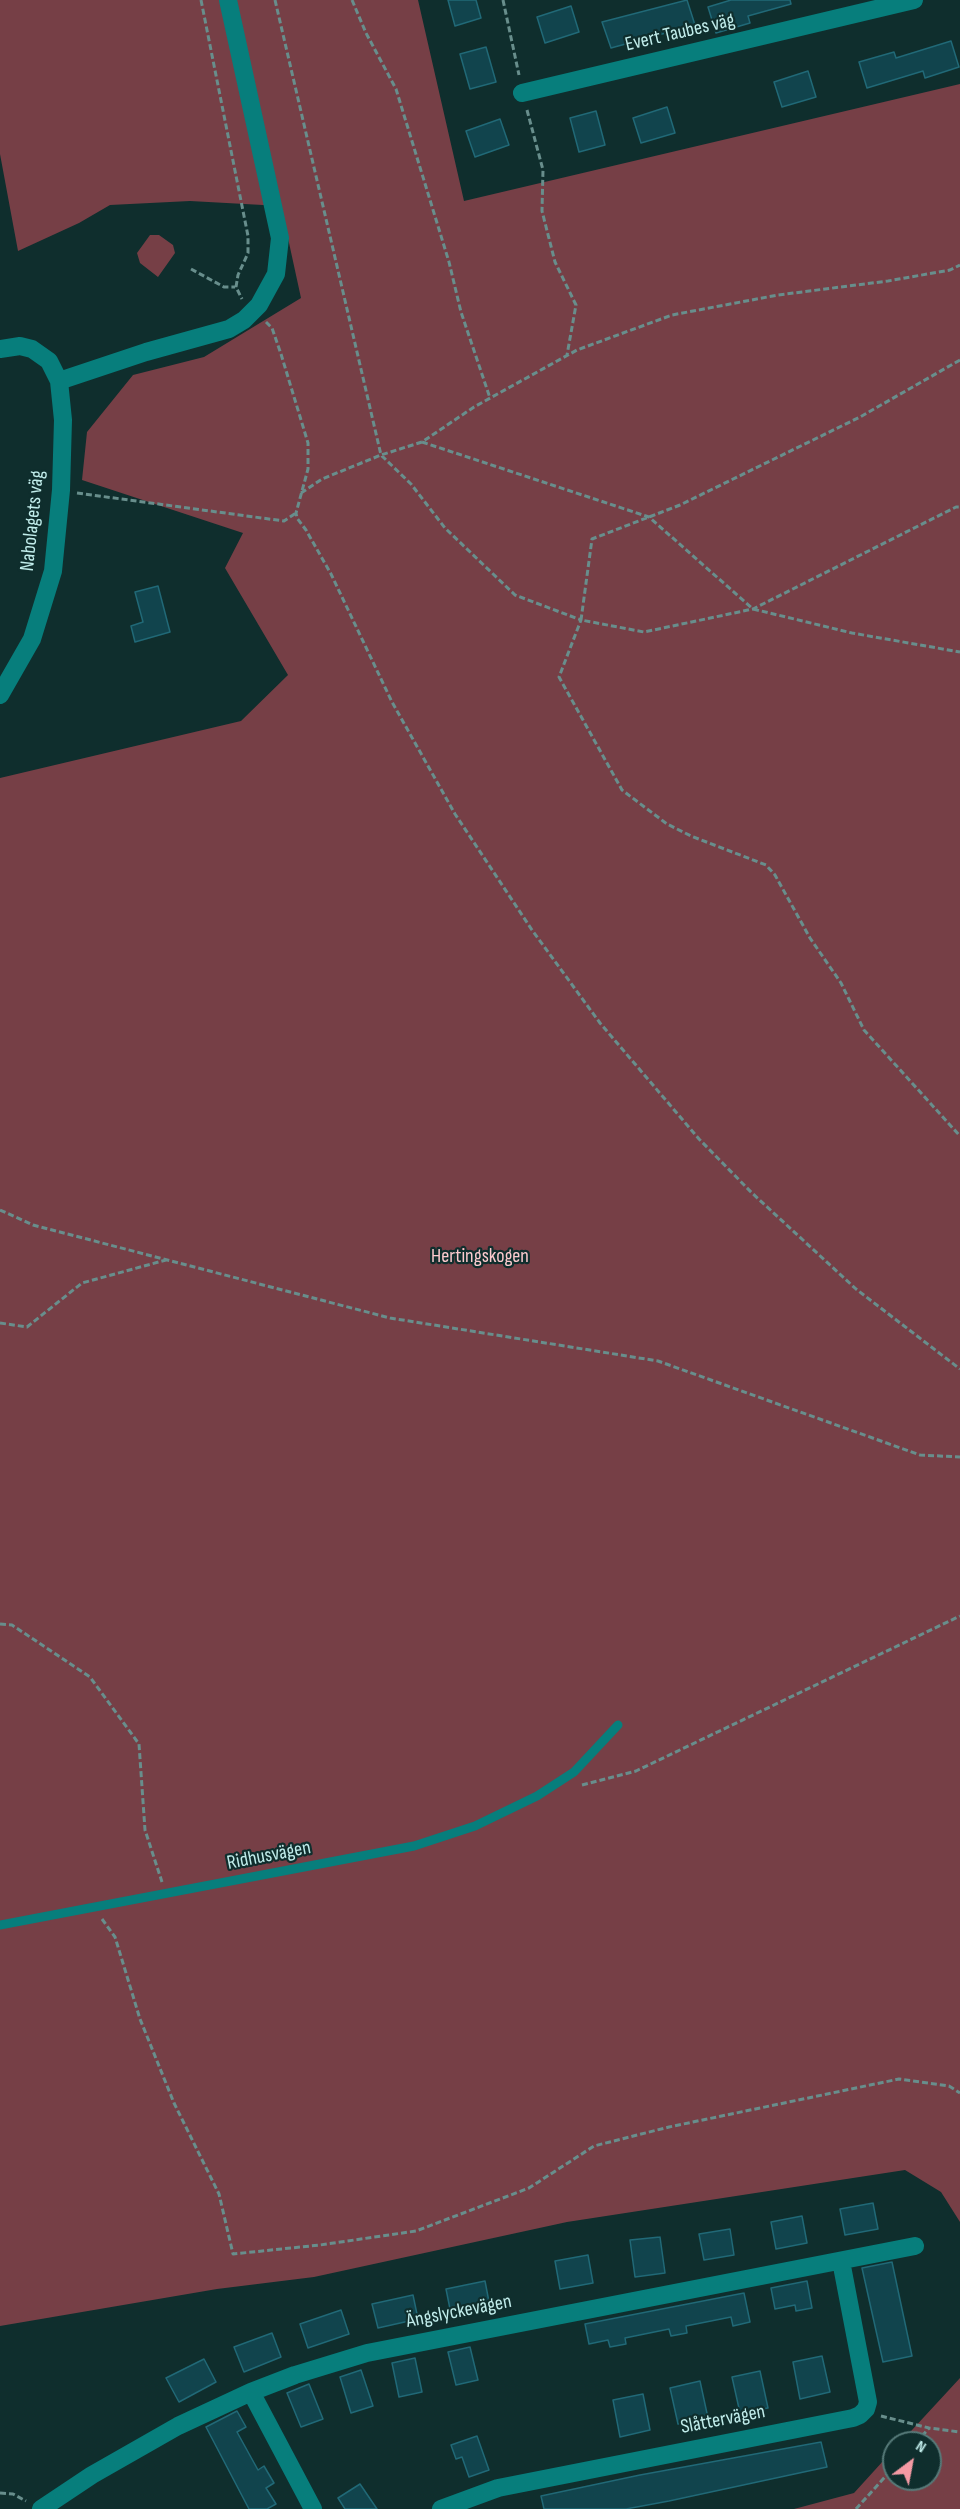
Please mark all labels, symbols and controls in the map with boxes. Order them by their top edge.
street label: Evert Taubes väg [623,9,737,57]
street label: Nabolagets väg [16,469,50,573]
park label: Hertingskogen [431,1245,529,1269]
street label: Ridhusvägen [225,1836,313,1876]
street label: Ängslyckevägen [404,2290,514,2334]
street label: Slåttervägen [679,2400,767,2440]
north arrow [882,2431,942,2491]
text: N [912,2437,929,2457]

